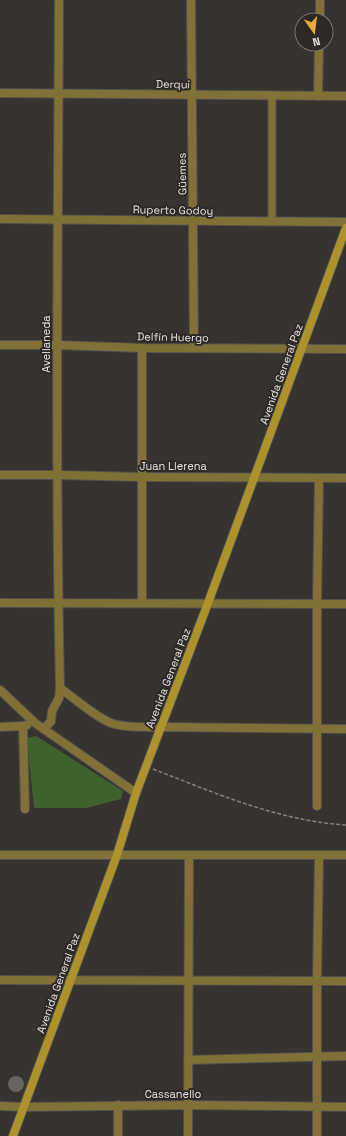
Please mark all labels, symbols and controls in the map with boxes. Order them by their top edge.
north arrow [294,12,334,52]
text: N [311,34,322,49]
street label: Derqui [156,77,191,91]
street label: Güemes [175,153,189,195]
street label: Ruperto Godoy [133,202,213,218]
street label: Avellaneda [39,315,53,373]
street label: Avenida General Paz [256,322,306,426]
street label: Delfín Huergo [137,329,209,345]
street label: Juan Llerena [139,459,207,473]
street label: Avenida General Paz [142,626,194,730]
street label: Avenida General Paz [33,931,83,1035]
street label: Cassanello [145,1087,202,1101]

